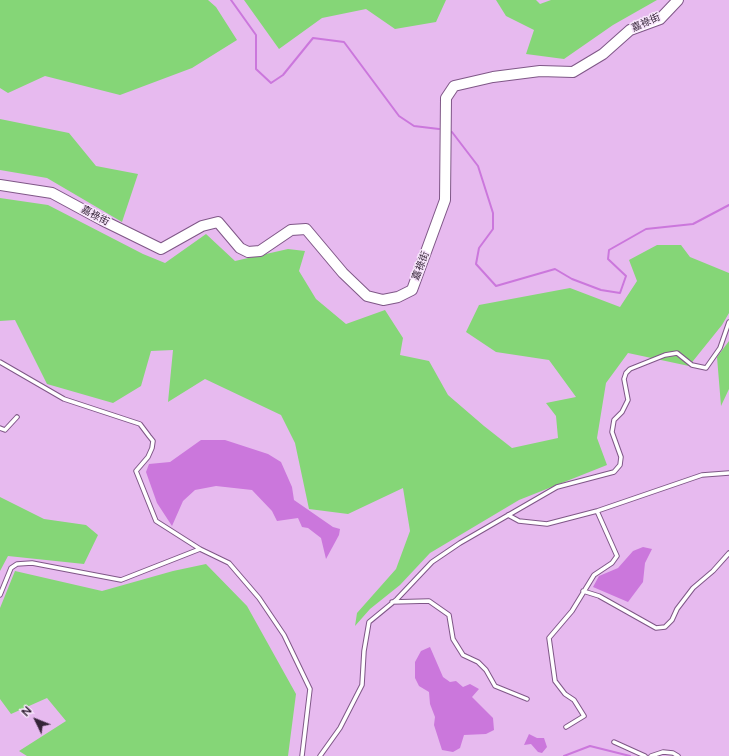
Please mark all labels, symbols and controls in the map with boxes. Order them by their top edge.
street label: 嘉祿街 [630,11,662,35]
street label: 嘉祿街 [79,204,111,228]
street label: 嘉祿街 [410,250,432,282]
north arrow [16,700,56,740]
text: N [19,704,35,719]

